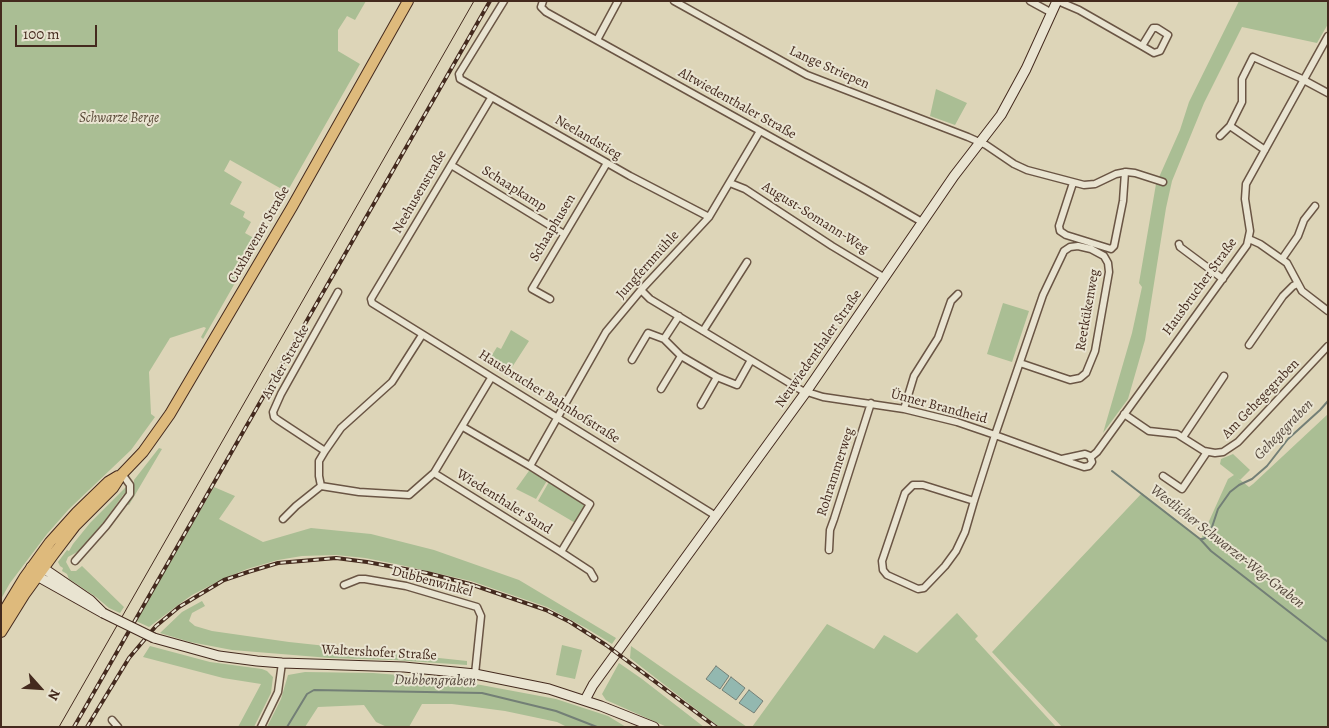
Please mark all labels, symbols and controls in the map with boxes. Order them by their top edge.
scale bar [18,15,100,47]
text: 100 m [23,24,60,44]
street label: Lange Striepen [786,43,872,93]
street label: Altwiedenthaler Straße [675,65,799,143]
park label: Schwarze Berge [79,111,159,127]
street label: Neelandstieg [551,112,625,164]
street label: Neehusenstraße [389,147,451,237]
street label: Schaapkamp [478,162,550,216]
street label: August-Somann-Weg [759,178,871,258]
street label: Cuxhavener Straße [224,183,294,287]
street label: Schaaphusen [526,191,580,265]
street label: Jungfernmühle [613,227,683,303]
street label: Hausbrucher Straße [1159,235,1241,339]
street label: Reetkükenweg [1073,268,1103,352]
street label: Neuwiedenthaler Straße [772,287,866,411]
street label: An der Strecke [259,322,313,402]
street label: Hausbrucher Bahnhofstraße [475,347,623,447]
street label: Am Gehegegraben [1219,356,1303,442]
street label: Ünner Brandheid [889,386,989,428]
water label: Gehegegraben [1251,396,1317,464]
street label: Rohrammerweg [814,426,858,518]
street label: Wiedenthaler Sand [453,466,555,538]
water label: Westlicher Schwarzer-Weg-Graben [1146,481,1308,613]
street label: Dubbenwinkel [390,563,474,601]
street label: Waltershofer Straße [321,642,437,664]
north arrow [15,663,65,713]
water label: Dubbengraben [394,671,476,691]
text: N [43,686,65,704]

